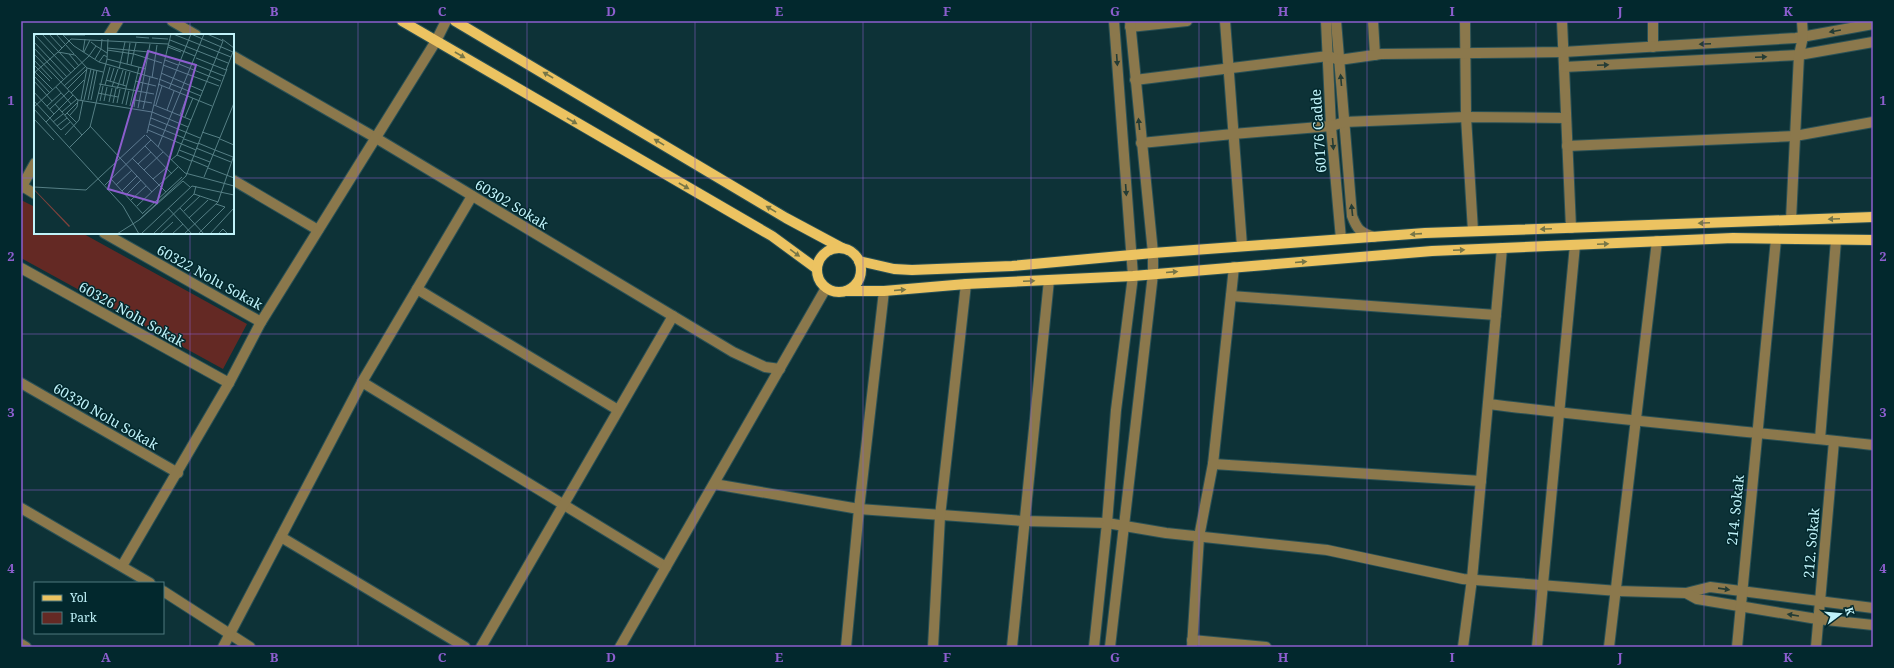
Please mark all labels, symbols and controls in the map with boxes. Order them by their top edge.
text: A [101,2,111,20]
text: B [270,2,279,20]
text: C [438,2,447,20]
text: D [606,2,616,20]
text: E [775,2,784,20]
text: F [943,2,951,20]
text: G [1110,2,1120,20]
text: H [1278,2,1289,20]
text: I [1449,2,1455,20]
text: J [1616,2,1623,20]
text: K [1783,2,1793,20]
one-way arrow [1829,29,1841,35]
inset map [34,34,234,234]
one-way arrow [1699,40,1711,47]
one-way arrow [454,51,466,58]
one-way arrow [1755,53,1767,60]
one-way arrow [1113,54,1120,66]
one-way arrow [1597,62,1610,68]
one-way arrow [542,72,554,79]
one-way arrow [1338,74,1344,86]
street label: 60176 Cadde [1306,88,1330,174]
text: 1 [7,91,15,109]
text: 1 [1879,91,1887,109]
one-way arrow [566,117,578,124]
one-way arrow [1136,117,1142,130]
one-way arrow [654,138,664,146]
one-way arrow [1329,138,1336,150]
street label: 60302 Sokak [472,175,553,234]
one-way arrow [678,182,690,189]
one-way arrow [1123,184,1130,196]
one-way arrow [1349,204,1355,216]
one-way arrow [766,205,776,213]
one-way arrow [1828,215,1840,222]
one-way arrow [1698,220,1710,227]
one-way arrow [1539,226,1552,232]
one-way arrow [1410,230,1422,237]
street label: 60322 Nolu Sokak [154,240,267,314]
one-way arrow [1597,240,1609,247]
text: 2 [7,247,15,265]
one-way arrow [1453,247,1465,254]
text: 2 [1879,247,1887,265]
one-way arrow [790,249,801,257]
one-way arrow [1295,258,1307,265]
one-way arrow [1166,269,1178,276]
street label: 60326 Nolu Sokak [76,277,189,351]
one-way arrow [1023,278,1036,284]
one-way arrow [893,286,906,293]
street label: 60330 Nolu Sokak [50,378,163,454]
text: 3 [7,403,15,421]
text: 3 [1879,403,1887,421]
street label: 214. Sokak [1722,473,1748,546]
street label: 212. Sokak [1798,506,1824,579]
text: 4 [7,559,15,577]
text: 4 [1879,559,1887,577]
legend [34,582,164,634]
one-way arrow [1718,586,1730,592]
text: Yol [69,589,88,606]
north arrow [1820,594,1860,634]
text: K [1842,605,1859,618]
text: Park [70,609,98,626]
one-way arrow [1787,612,1799,618]
text: A [101,648,111,666]
text: B [270,648,279,666]
text: C [438,648,447,666]
text: D [606,648,616,666]
text: E [775,648,784,666]
text: F [943,648,951,666]
text: G [1110,648,1120,666]
text: H [1278,648,1289,666]
text: I [1449,648,1455,666]
text: J [1616,648,1623,666]
text: K [1783,648,1793,666]

